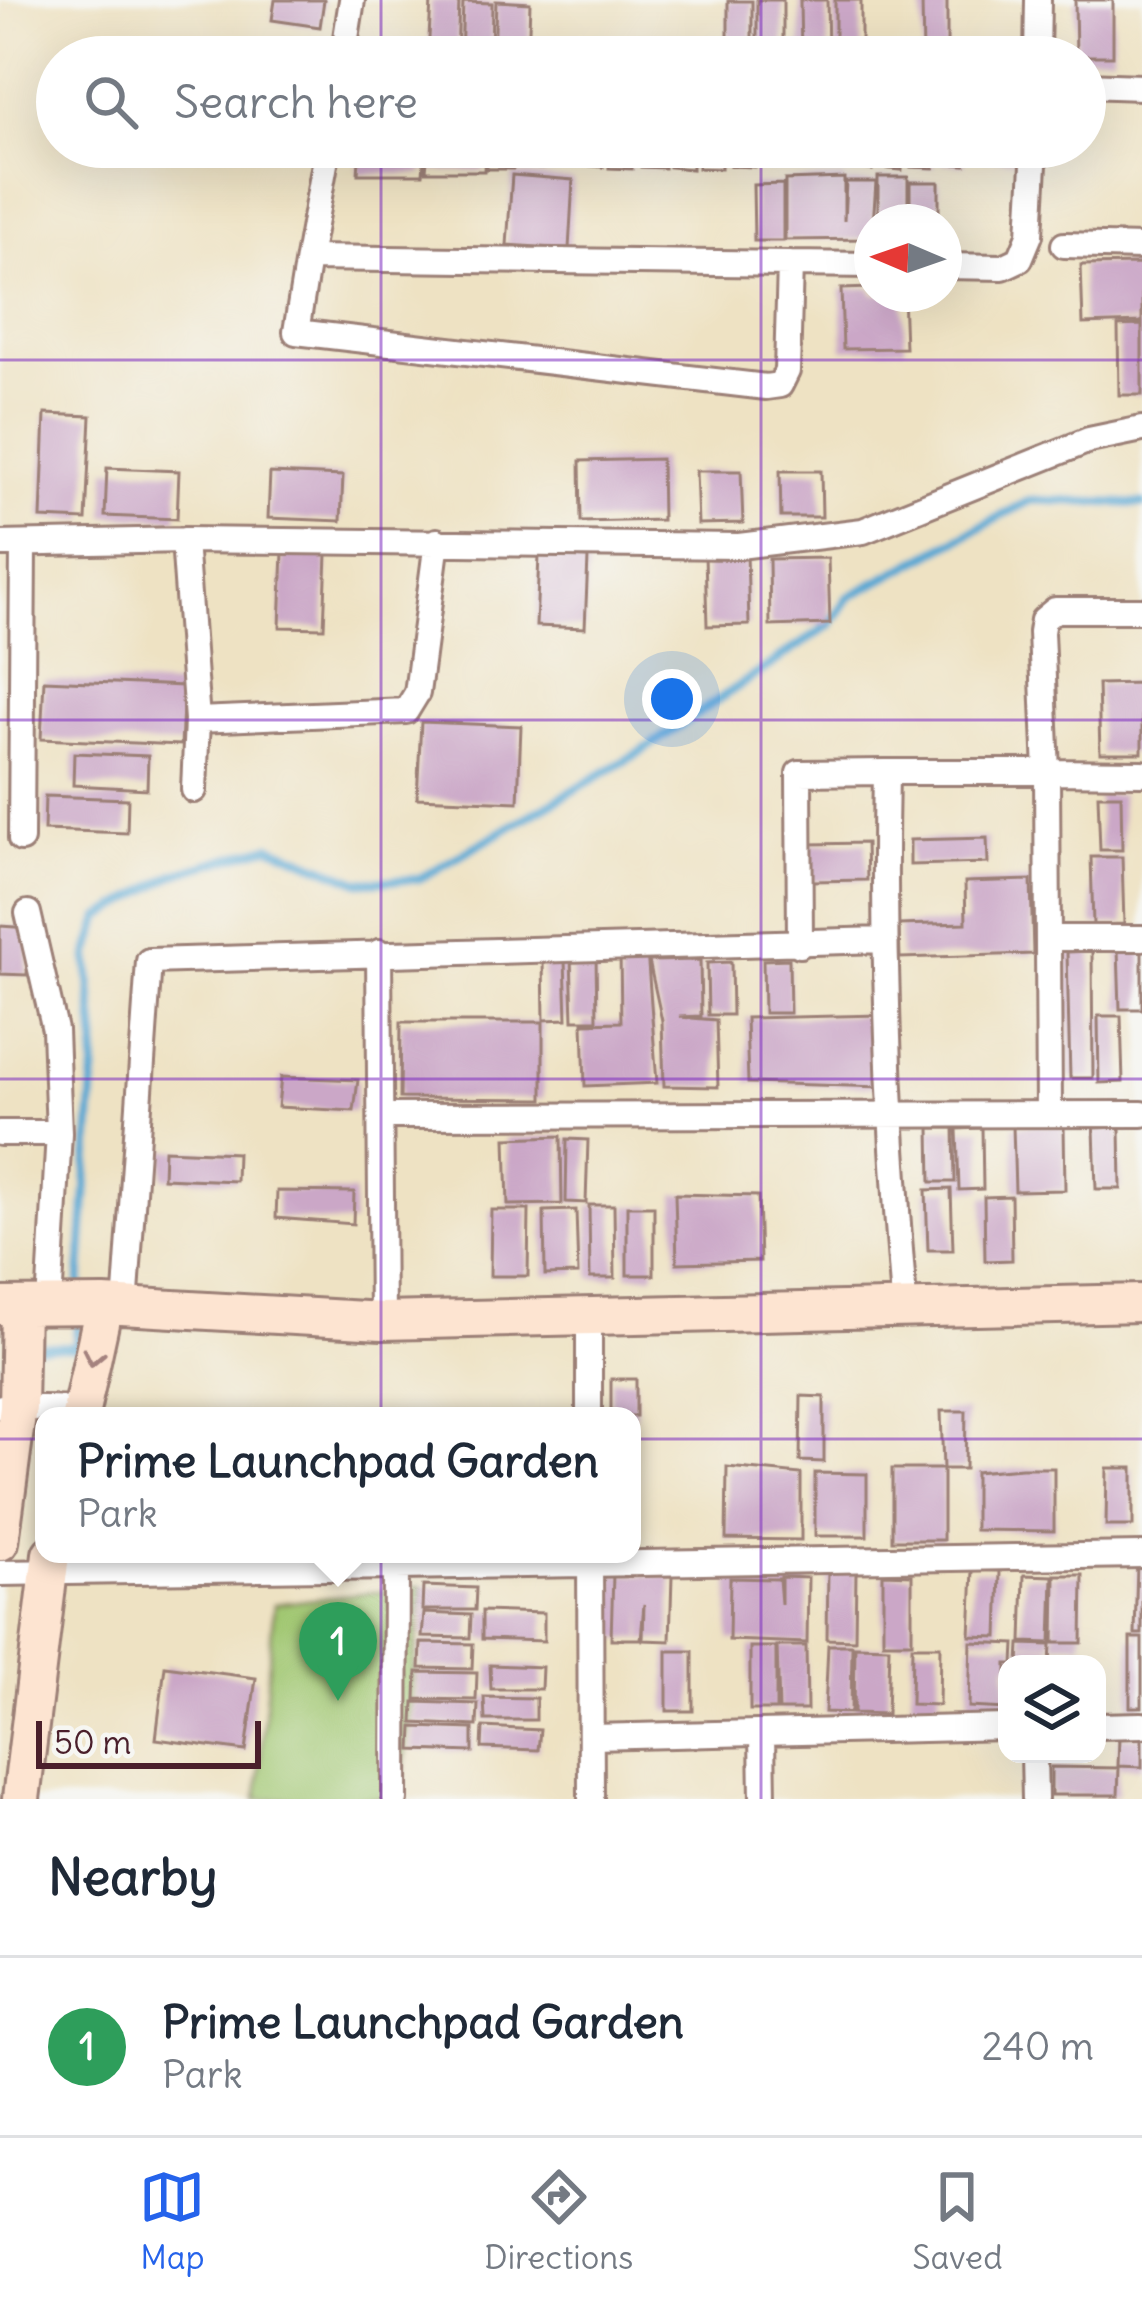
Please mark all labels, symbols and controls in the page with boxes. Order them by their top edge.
search box [36,36,1106,168]
icon: search [78,69,144,135]
text: Search here [174,74,418,130]
north arrow [854,204,962,312]
your location [642,669,702,729]
one-way arrow [81,1347,107,1367]
popup [35,1407,641,1563]
text: Prime Launchpad Garden [77,1433,599,1489]
text: Park [77,1489,158,1538]
pin: 1 [299,1602,377,1701]
map controls [998,1655,1106,1763]
button: layers [998,1655,1106,1763]
scale bar [36,1715,261,1768]
text: 50 m [54,1721,131,1763]
text: Nearby [48,1845,217,1909]
text: Prime Launchpad Garden [162,1994,684,2050]
text: 1 [79,2022,95,2071]
text: 240 m [982,2022,1094,2071]
text: Park [162,2050,243,2099]
tab: Map [139,2164,205,2278]
tab: Directions [484,2164,633,2278]
tab: Saved [912,2164,1003,2278]

